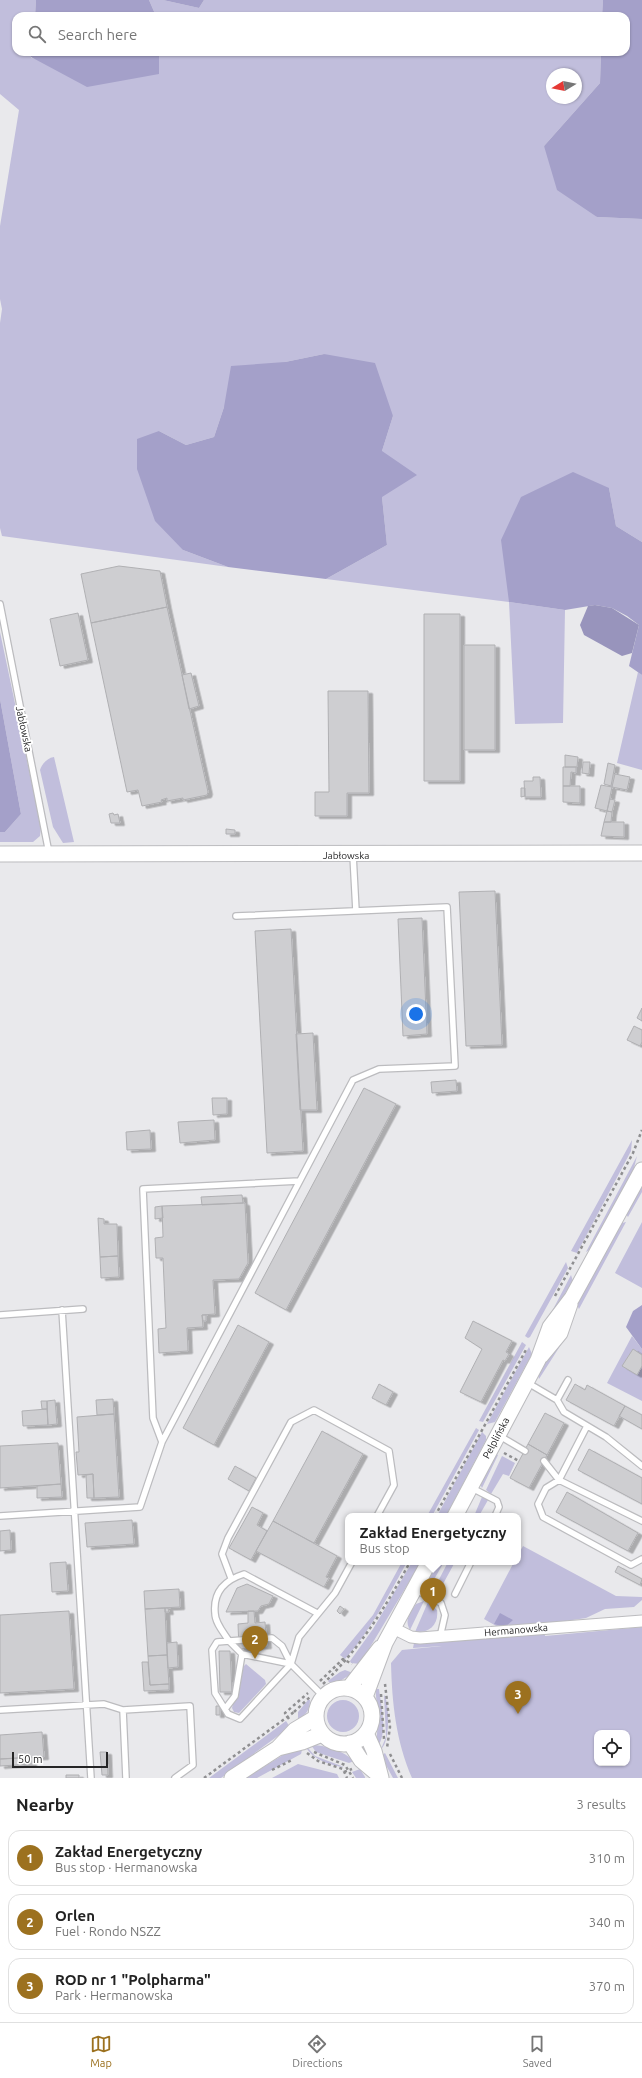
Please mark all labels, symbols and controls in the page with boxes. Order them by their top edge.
search box [12,12,630,56]
icon: search [26,23,48,45]
text: Search here [58,26,137,43]
north arrow [546,68,582,104]
street label: Jabłowska [14,705,34,753]
street label: Jabłowska [323,850,369,861]
your location [406,1004,426,1024]
street label: Pelplińska [481,1416,511,1460]
popup [345,1513,521,1565]
text: Zakład Energetyczny [359,1524,507,1541]
text: Bus stop [359,1541,410,1555]
pin: 1 [420,1578,446,1611]
street label: Hermanowska [484,1622,548,1638]
pin: 2 [242,1626,268,1659]
pin: 3 [505,1681,531,1714]
map controls [594,1730,630,1766]
button: locate [594,1730,630,1766]
scale bar [12,1750,108,1769]
text: 50 m [18,1753,42,1765]
text: Nearby [16,1795,74,1814]
text: 3 results [576,1797,626,1811]
text: Zakład Energetyczny [55,1843,202,1860]
text: 1 [26,1851,34,1865]
text: 310 m [589,1851,625,1865]
text: Bus stop · Hermanowska [55,1860,197,1874]
text: Orlen [55,1907,95,1924]
text: 2 [26,1915,34,1929]
text: 340 m [589,1915,625,1929]
text: Fuel · Rondo NSZZ [55,1924,161,1938]
text: ROD nr 1 "Polpharma" [55,1971,211,1988]
text: 3 [26,1979,34,1993]
text: 370 m [589,1979,625,1993]
text: Park · Hermanowska [55,1988,173,2002]
tab: Map [90,2033,112,2069]
tab: Directions [292,2033,342,2069]
tab: Saved [523,2033,552,2069]

